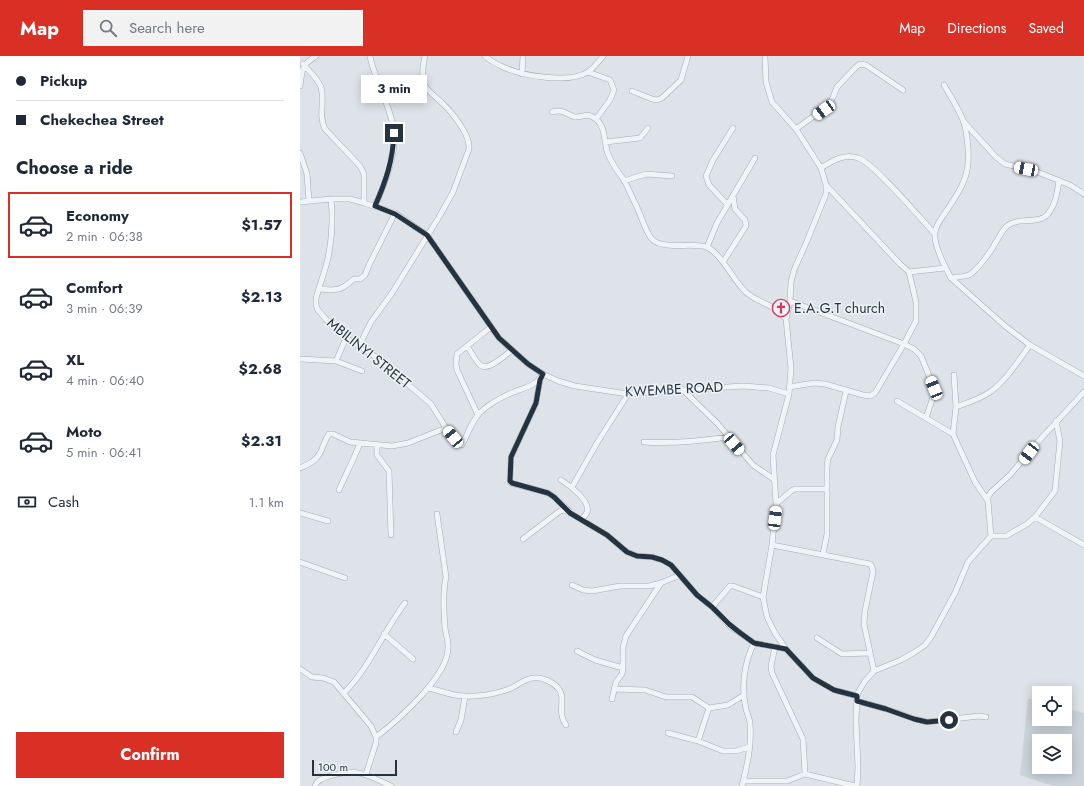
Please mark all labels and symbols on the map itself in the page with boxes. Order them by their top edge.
callout: 3 min [361,75,427,103]
car [811,98,837,122]
route end [385,124,403,142]
car [1013,161,1039,177]
church icon: E.A.G.T church [771,298,791,318]
place label: E.A.G.T church [794,298,885,318]
street label: MBILINYI STREET [323,313,416,393]
car [924,375,944,401]
street label: KWEMBE ROAD [624,376,724,402]
car [441,424,465,450]
car [722,431,746,457]
car [1017,440,1041,466]
car [768,505,782,531]
route start [940,711,958,729]
scale bar [312,758,397,777]

